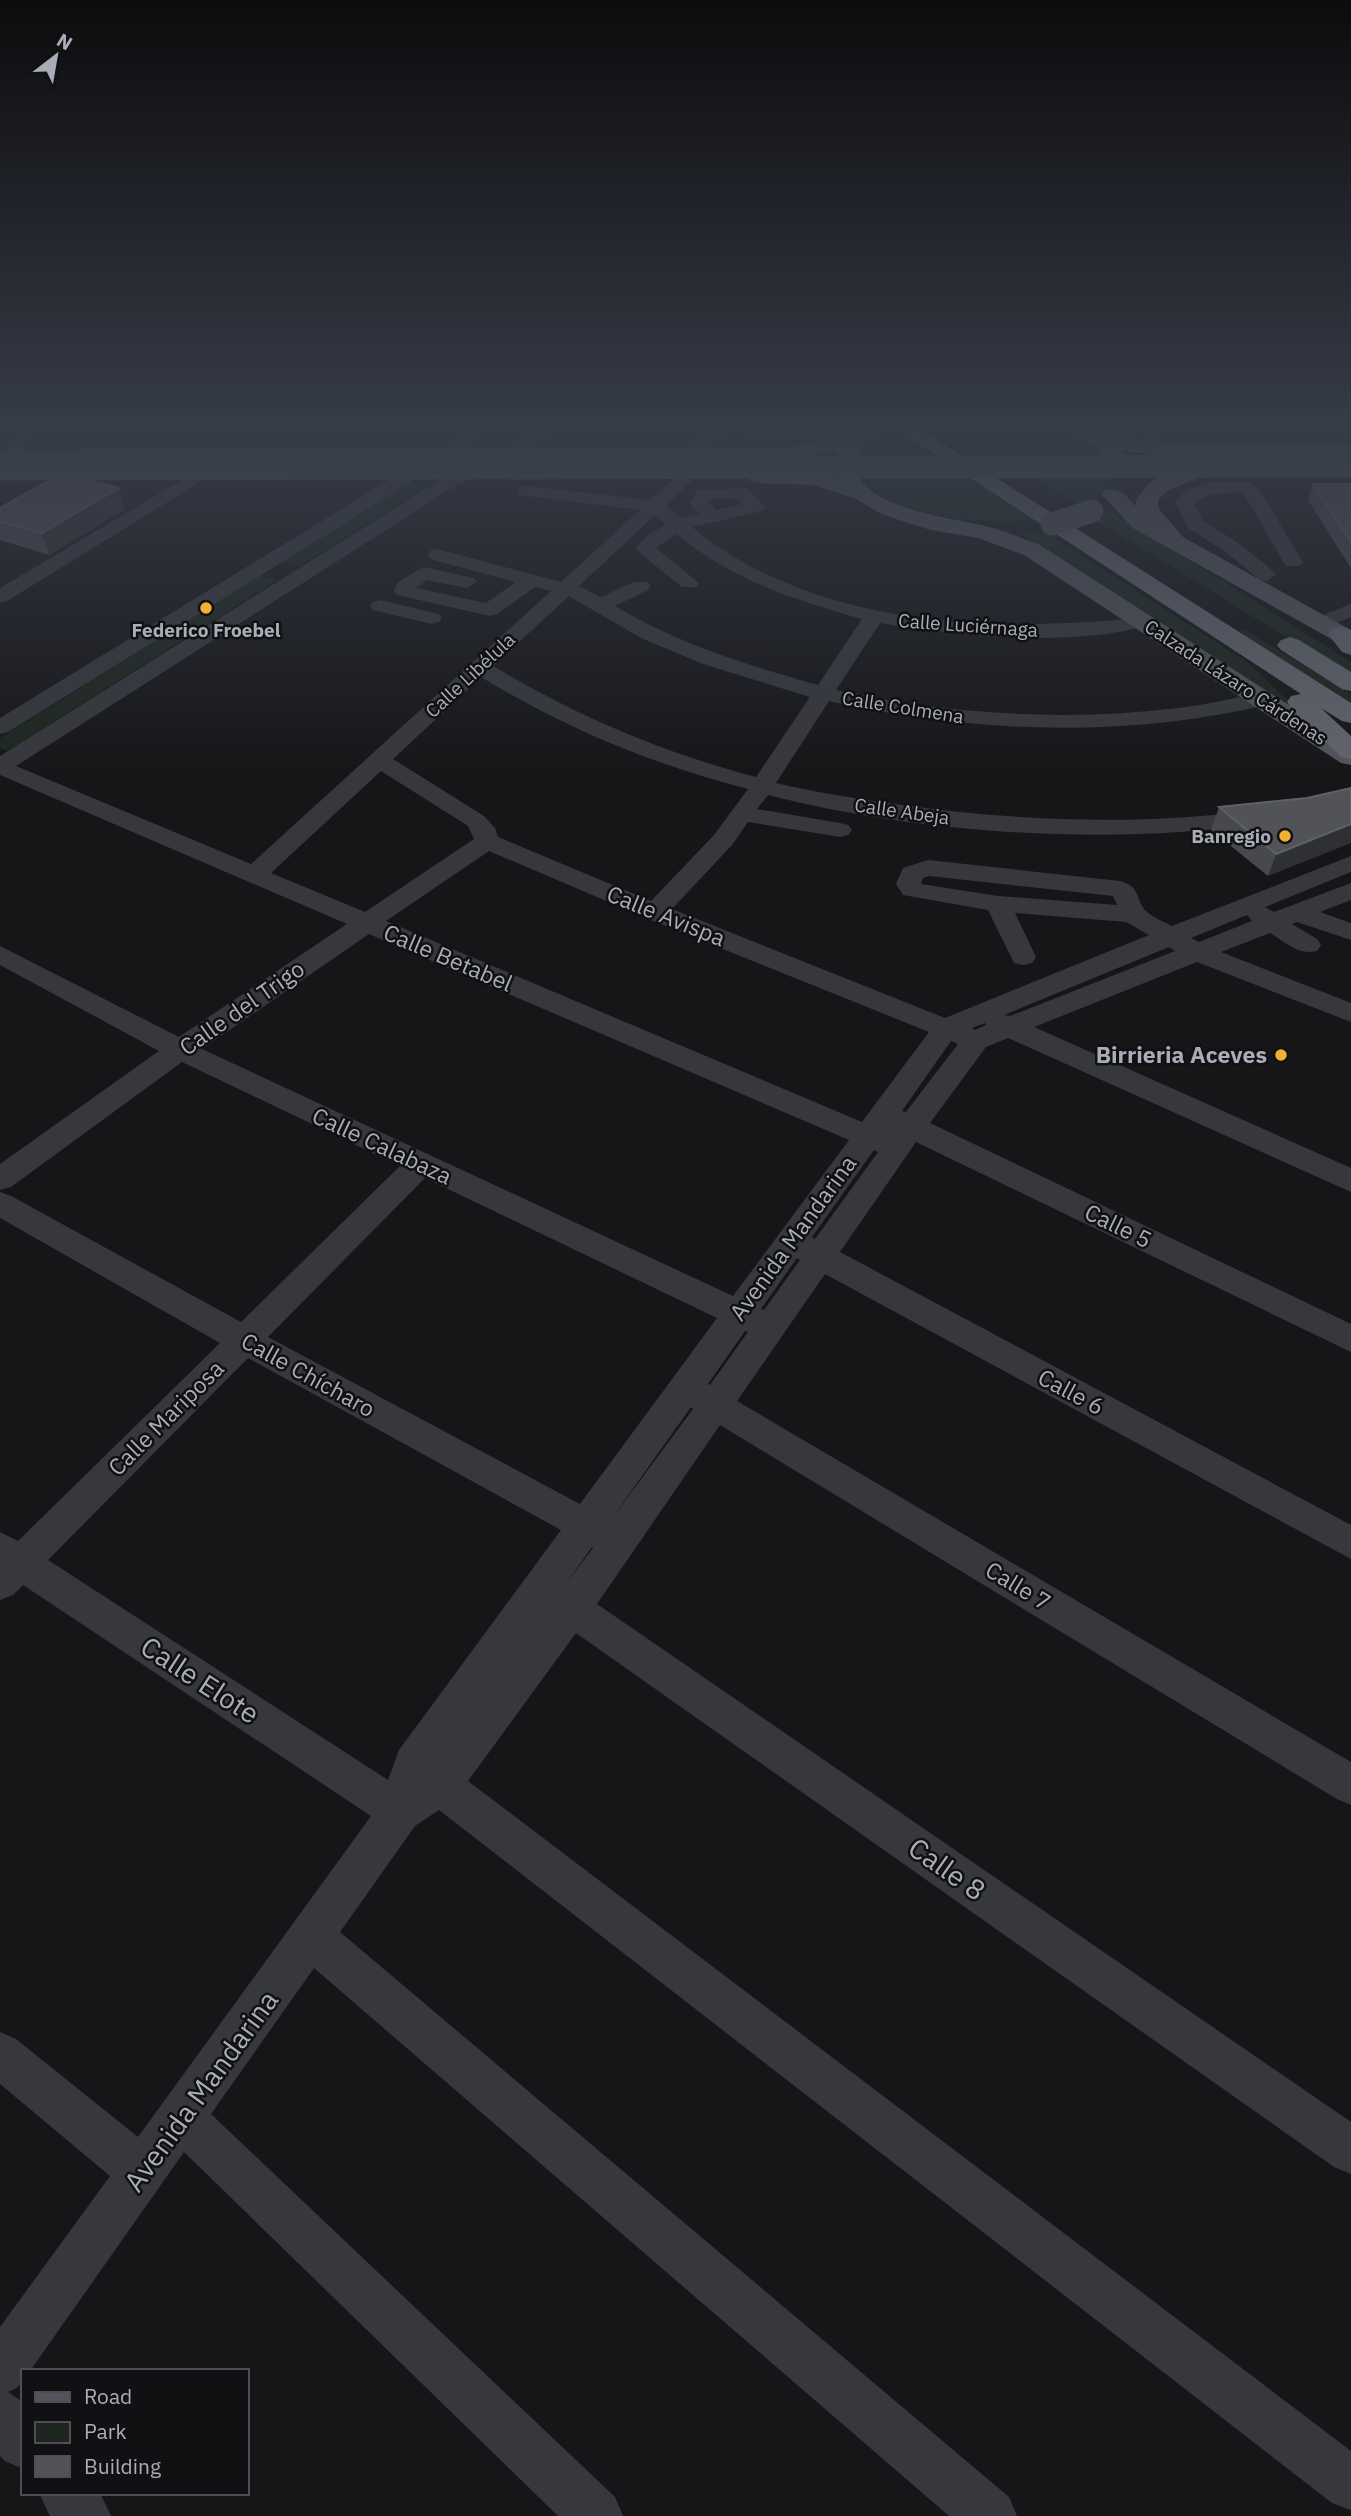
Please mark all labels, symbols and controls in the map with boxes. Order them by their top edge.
north arrow [21,21,91,91]
text: N [53,28,77,55]
marker: Federico Froebel [198,600,214,616]
street label: Calle Luciérnaga [897,608,1039,642]
street label: Calzada Lázaro Cárdenas [1140,614,1332,750]
place label: Federico Froebel [132,618,281,642]
street label: Calle Libélula [420,627,520,723]
street label: Calle Colmena [841,686,965,728]
street label: Calle Abeja [853,792,951,830]
place label: Banregio [1191,824,1271,848]
marker: Banregio [1277,828,1293,844]
street label: Calle Avispa [603,878,730,952]
street label: Calle Betabel [379,916,517,998]
street label: Calle del Trigo [173,953,310,1061]
place label: Birrieria Aceves [1096,1039,1267,1069]
marker: Birrieria Aceves [1273,1047,1289,1063]
street label: Calle Calabaza [308,1100,457,1191]
street label: Avenida Mandarina [722,1149,862,1326]
street label: Calle 5 [1080,1196,1157,1254]
street label: Calle Chícharo [236,1325,381,1423]
street label: Calle Mariposa [101,1353,230,1482]
street label: Calle 6 [1033,1361,1110,1421]
street label: Calle 7 [980,1554,1057,1616]
street label: Calle Elote [134,1628,267,1732]
street label: Calle 8 [901,1829,993,1908]
street label: Avenida Mandarina [115,1983,286,2199]
legend [21,2369,248,2495]
text: Road [84,2382,132,2410]
text: Park [84,2417,127,2445]
text: Building [84,2452,161,2480]

